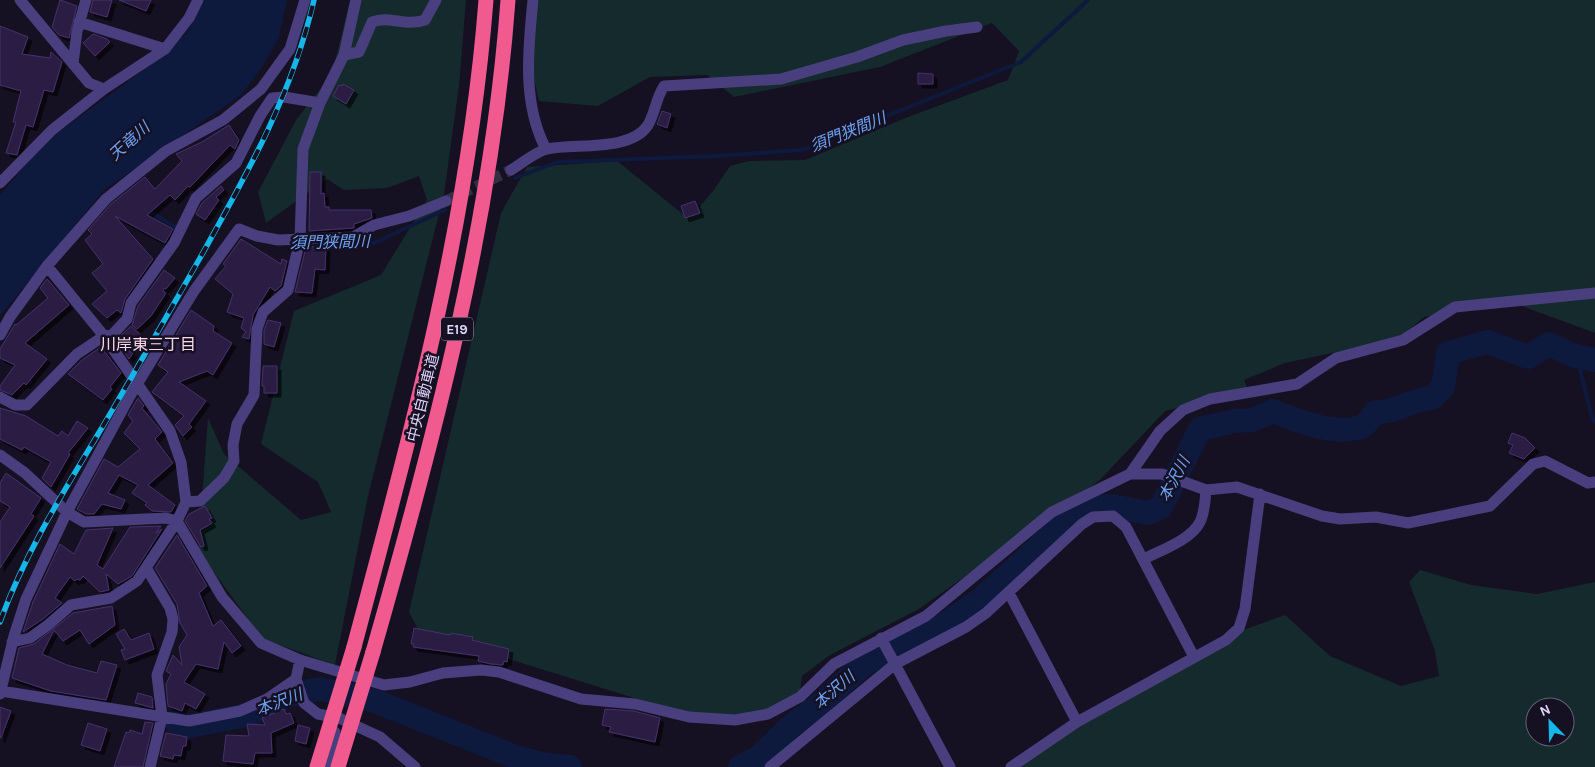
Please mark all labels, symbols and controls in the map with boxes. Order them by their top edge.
water label: 須門狭間川 [807,107,890,156]
water label: 天竜川 [105,117,155,164]
water label: 須門狭間川 [290,232,372,252]
road number: E19 [441,318,473,340]
district label: 川岸東三丁目 [100,335,196,354]
street label: 中央自動車道 [403,352,443,444]
water label: 本沢川 [1154,452,1195,505]
water label: 本沢川 [810,666,860,713]
water label: 本沢川 [253,684,307,719]
north arrow [1525,697,1575,747]
text: N [1537,701,1553,720]

